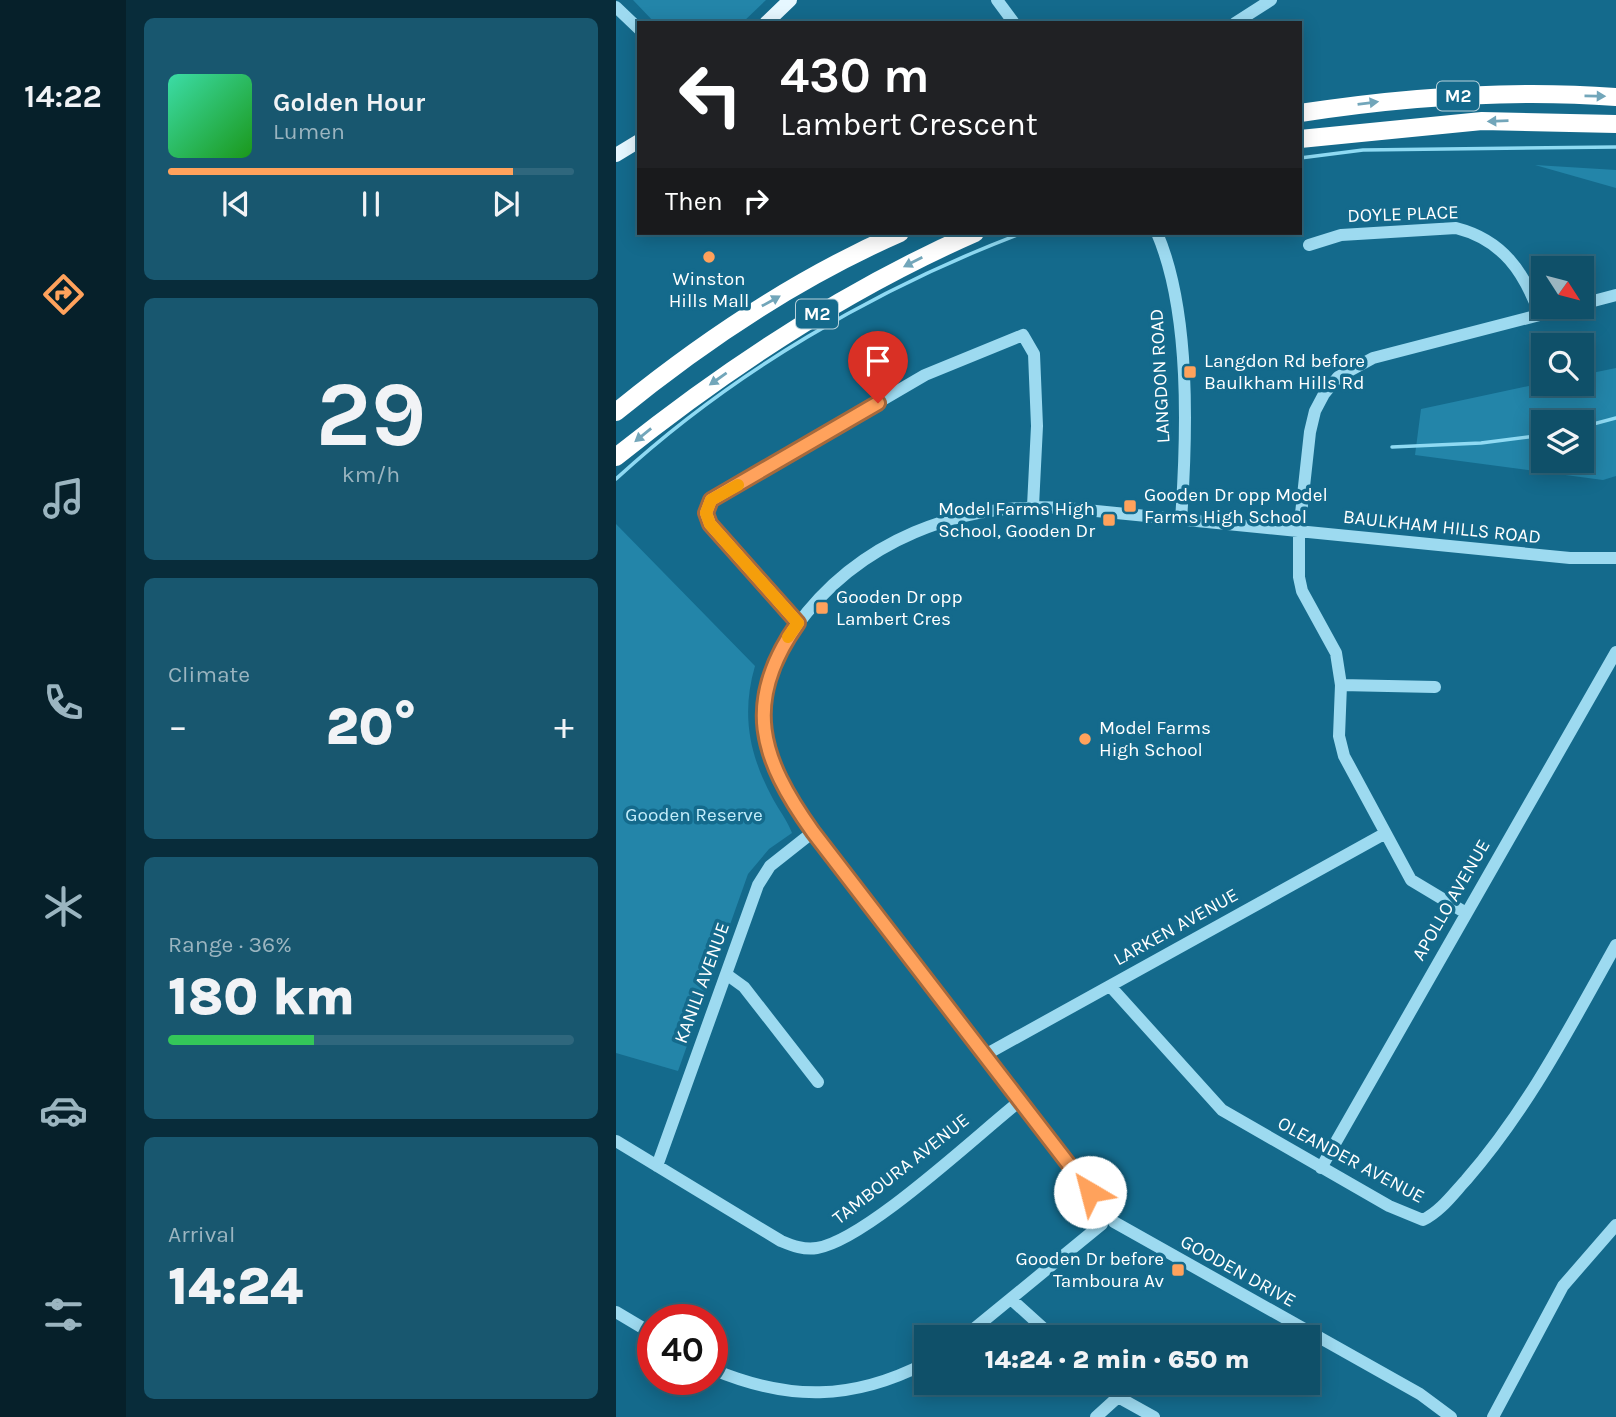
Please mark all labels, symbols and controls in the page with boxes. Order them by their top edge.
text: 430 m [780,47,930,104]
icon: left [665,49,756,140]
text: 14:22 [24,78,102,115]
road number: M2 [1437,82,1479,110]
text: Golden Hour [273,87,425,118]
one-way arrow [1584,90,1606,102]
one-way arrow [1357,98,1379,109]
text: Lambert Crescent [780,106,1038,143]
one-way arrow [1486,115,1508,126]
text: Lumen [273,118,345,145]
icon: right [737,182,775,220]
icon: previous [217,185,255,223]
icon: pause [352,185,390,223]
icon: next [487,185,525,223]
text: Then [665,186,723,217]
street label: DOYLE PLACE [1347,201,1459,227]
marker: Winston Hills Mall [701,249,717,265]
one-way arrow [903,256,923,267]
north arrow [1531,256,1594,318]
map controls [1531,256,1594,473]
place label: Winston Hills Mall [669,268,749,312]
icon: directions [39,270,88,319]
one-way arrow [761,295,781,307]
road number: M2 [796,300,838,328]
street label: LANGDON ROAD [1145,308,1175,444]
pin [848,331,908,403]
button: search [1531,333,1594,396]
icon: arrive [859,342,897,380]
place label: Langdon Rd before Baulkham Hills Rd [1204,350,1365,394]
text: 29 [316,362,426,468]
marker: Langdon Rd before Baulkham Hills Rd [1182,364,1198,380]
one-way arrow [709,372,727,386]
button: layers [1531,410,1594,473]
one-way arrow [635,427,652,442]
text: km/h [342,461,400,488]
icon: music [39,474,88,523]
place label: Gooden Dr opp Model Farms High School [1144,484,1328,528]
place label: Model Farms High School, Gooden Dr [938,498,1095,542]
marker: Gooden Dr opp Model Farms High School [1122,498,1138,514]
street label: BAULKHAM HILLS ROAD [1342,506,1542,548]
marker: Model Farms High School, Gooden Dr [1101,512,1117,528]
place label: Gooden Dr opp Lambert Cres [836,586,963,630]
marker: Gooden Dr opp Lambert Cres [814,600,830,616]
text: Climate [168,661,250,688]
icon: phone [39,678,88,727]
text: 20° [326,696,416,757]
text: − [168,704,188,749]
text: + [554,704,574,749]
place label: Model Farms High School [1099,717,1211,761]
marker: Model Farms High School [1077,731,1093,747]
park label: Gooden Reserve [625,804,763,826]
street label: APOLLO AVENUE [1407,836,1495,964]
icon: climate [39,882,88,931]
street label: LARKEN AVENUE [1110,884,1242,970]
street label: KANILI AVENUE [670,919,734,1047]
text: Range · 36% [168,931,292,958]
text: 180 km [168,966,355,1027]
icon: car [39,1086,88,1135]
street label: TAMBOURA AVENUE [828,1109,974,1229]
street label: OLEANDER AVENUE [1274,1112,1428,1208]
position arrow [1053,1155,1127,1229]
text: Arrival [168,1221,235,1248]
street label: GOODEN DRIVE [1177,1230,1299,1312]
place label: Gooden Dr before Tamboura Av [1016,1248,1164,1292]
text: 14:24 [168,1256,303,1317]
marker: Gooden Dr before Tamboura Av [1170,1262,1186,1278]
icon: filters [39,1290,88,1339]
speed limit sign: 40 [637,1304,728,1395]
text: 14:24 · 2 min · 650 m [984,1344,1250,1375]

